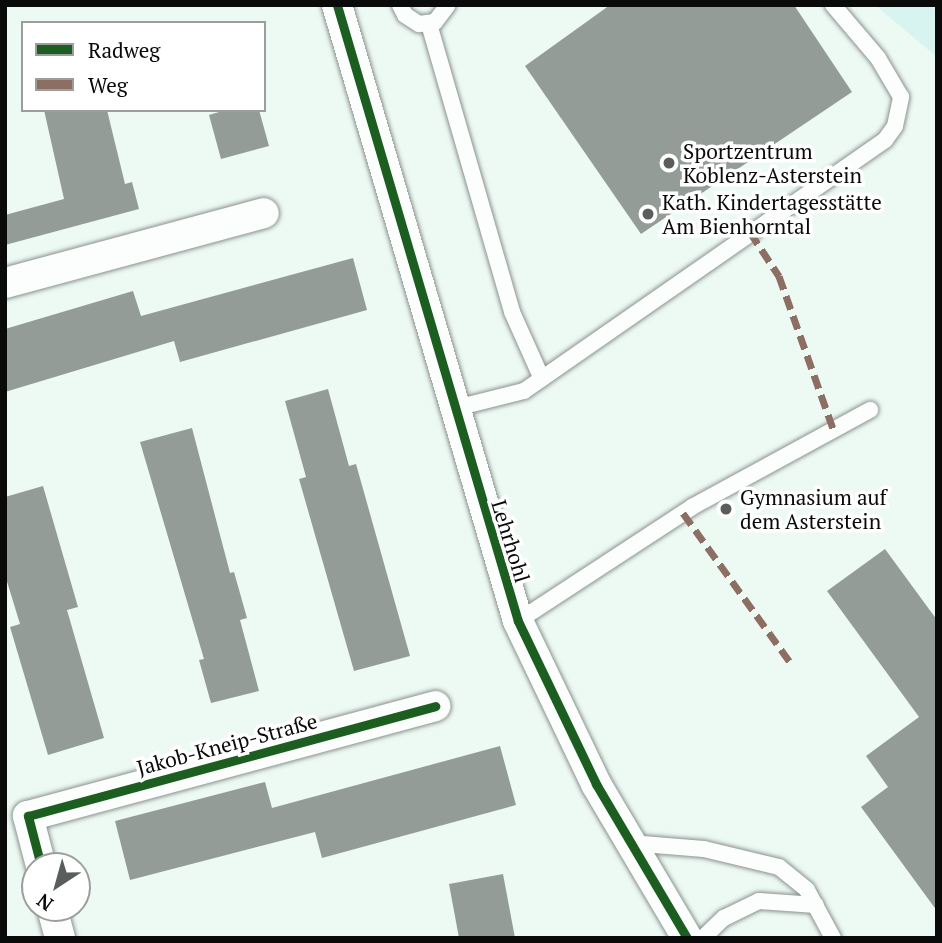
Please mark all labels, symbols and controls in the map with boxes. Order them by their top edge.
legend [21,21,266,112]
text: Radweg [88,36,160,64]
text: Weg [88,71,128,99]
place label: Sportzentrum Koblenz-Asterstein [683,138,862,188]
marker: Sportzentrum Koblenz-Asterstein [661,155,677,171]
place label: Kath. Kindertagesstätte Am Bienhorntal [662,189,883,239]
marker: Kath. Kindertagesstätte Am Bienhorntal [640,206,656,222]
place label: Gymnasium auf dem Asterstein [740,484,887,534]
street label: Lehrhohl [487,497,535,585]
marker: Gymnasium auf dem Asterstein [718,501,734,517]
street label: Jakob-Kneip-Straße [134,708,320,780]
north arrow [21,852,91,922]
text: N [31,888,58,917]

